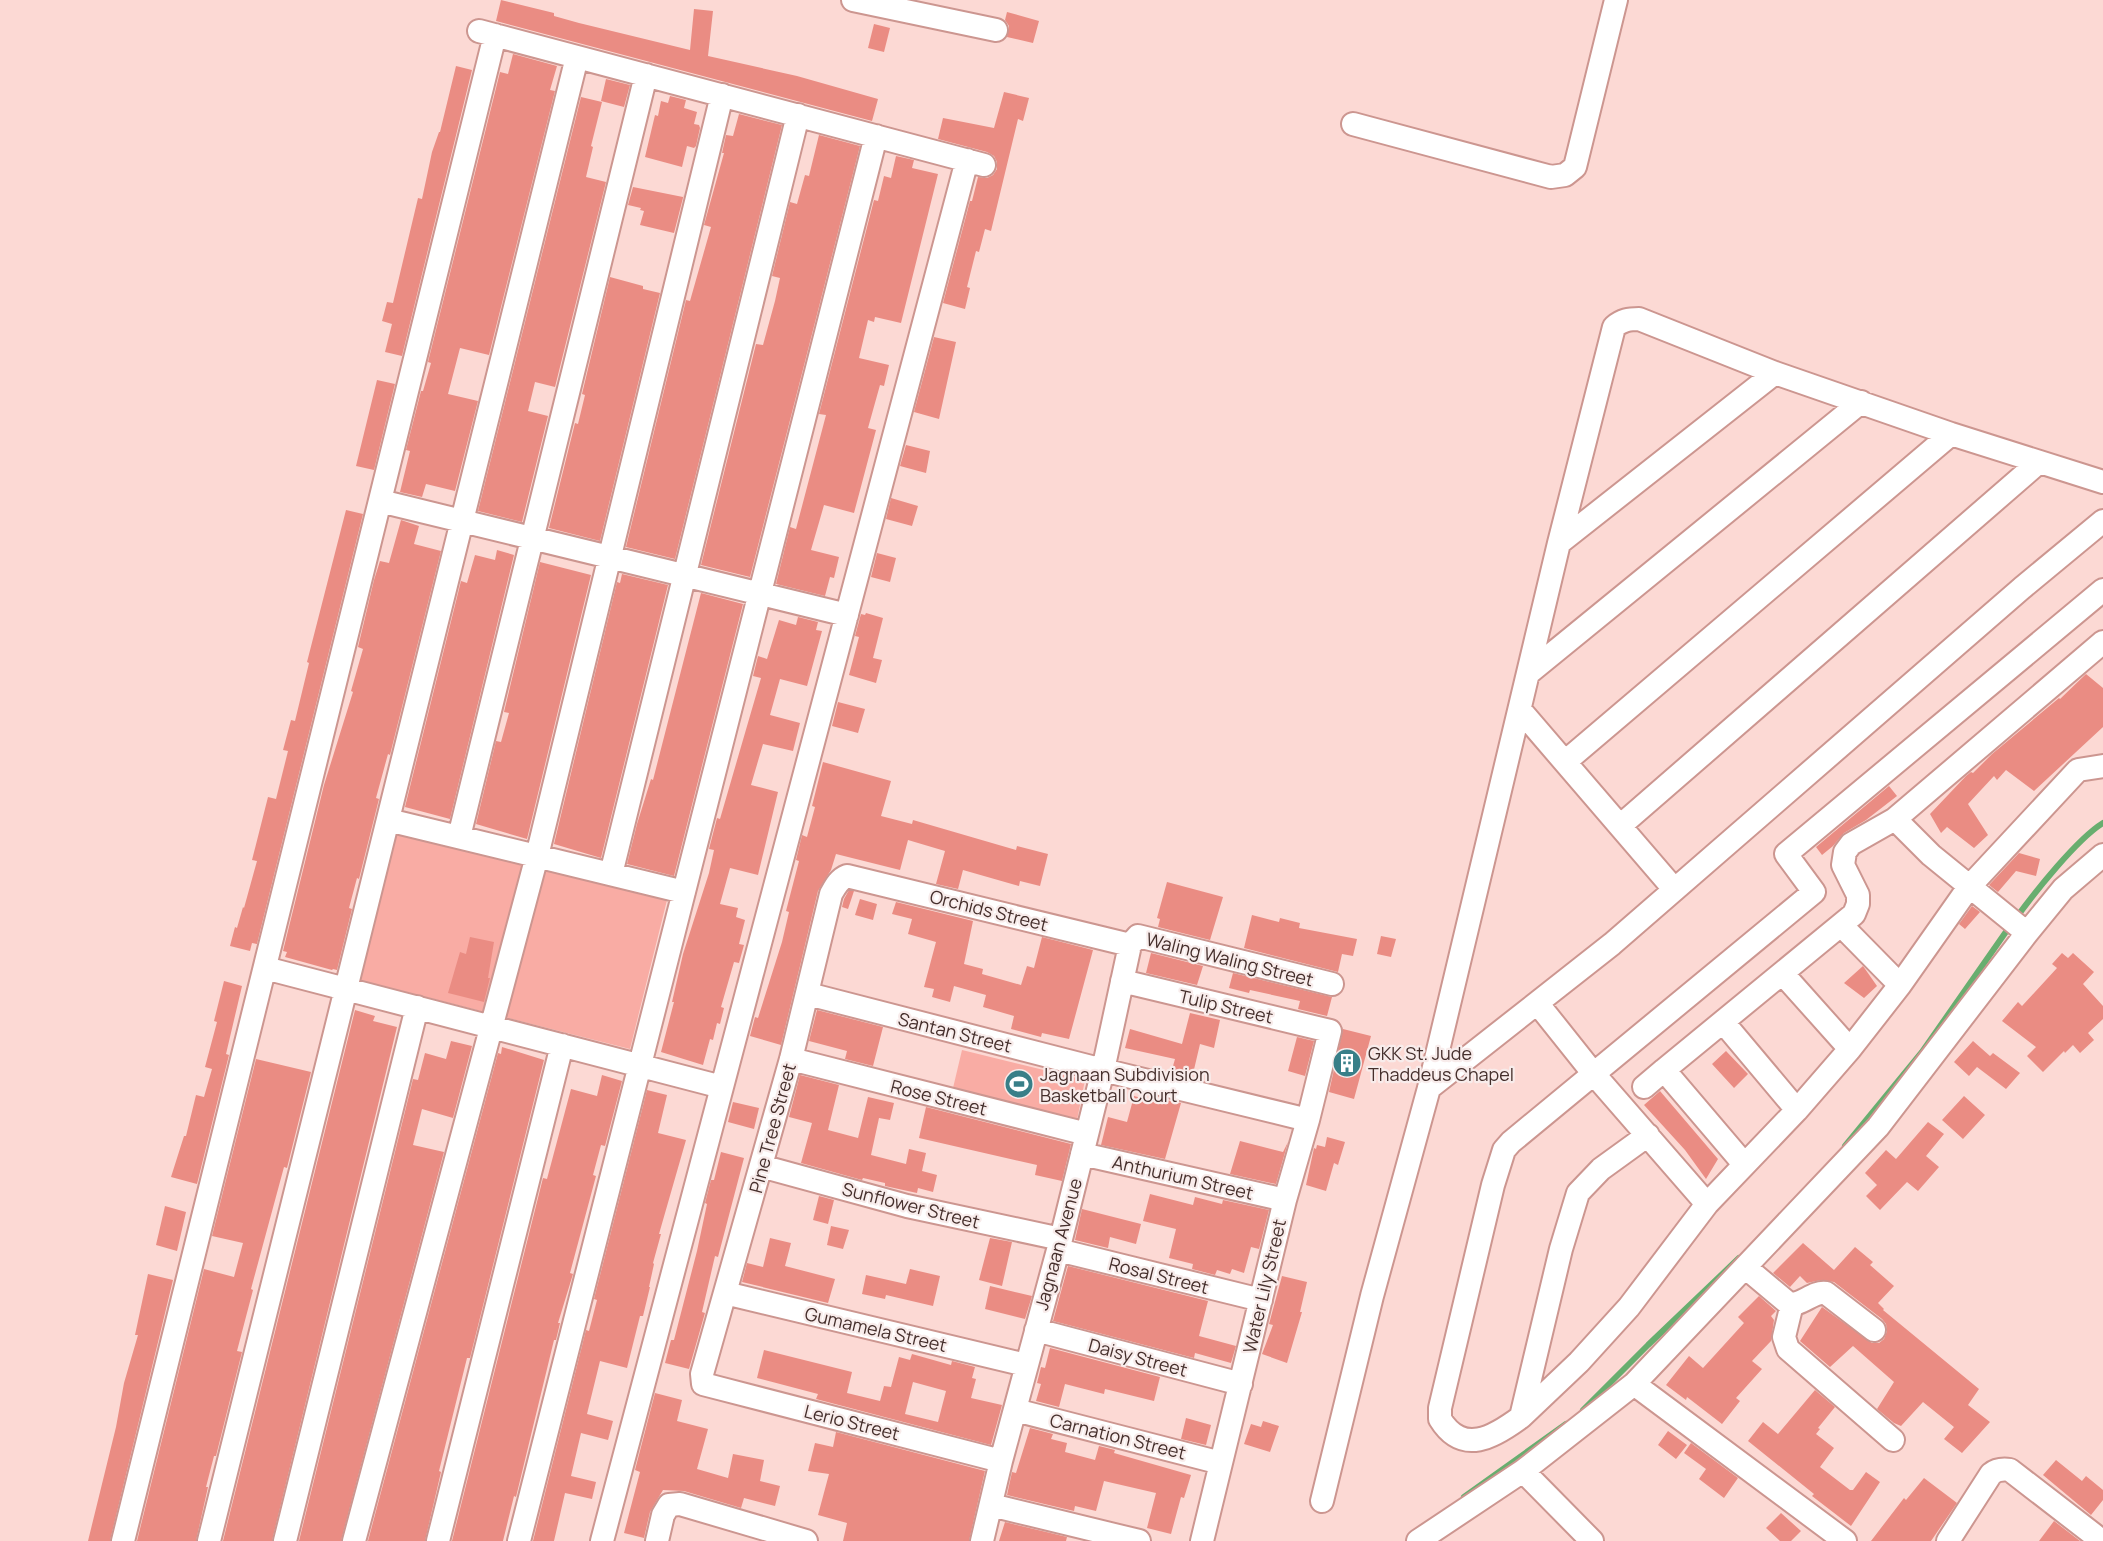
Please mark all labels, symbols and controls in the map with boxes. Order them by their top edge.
street label: Orchids Street [928,884,1050,936]
street label: Waling Waling Street [1144,927,1316,991]
street label: Tulip Street [1177,984,1275,1028]
street label: Santan Street [896,1006,1014,1058]
place label: GKK St. Jude Thaddeus Chapel [1368,1041,1514,1086]
building icon: GKK St. Jude Thaddeus Chapel [1331,1047,1363,1079]
street label: Pine Tree Street [743,1060,801,1196]
place label: Jagnaan Subdivision Basketball Court [1040,1062,1210,1107]
sports icon: Jagnaan Subdivision Basketball Court [1003,1068,1035,1100]
street label: Rose Street [888,1073,990,1121]
street label: Anthurium Street [1110,1149,1256,1205]
street label: Jagnaan Avenue [1029,1175,1087,1313]
street label: Sunflower Street [840,1176,982,1234]
street label: Water Lily Street [1237,1217,1291,1355]
street label: Rosal Street [1107,1251,1211,1299]
street label: Gumamela Street [803,1301,949,1357]
street label: Daisy Street [1086,1332,1190,1382]
street label: Lerio Street [802,1399,902,1445]
street label: Carnation Street [1048,1408,1188,1464]

